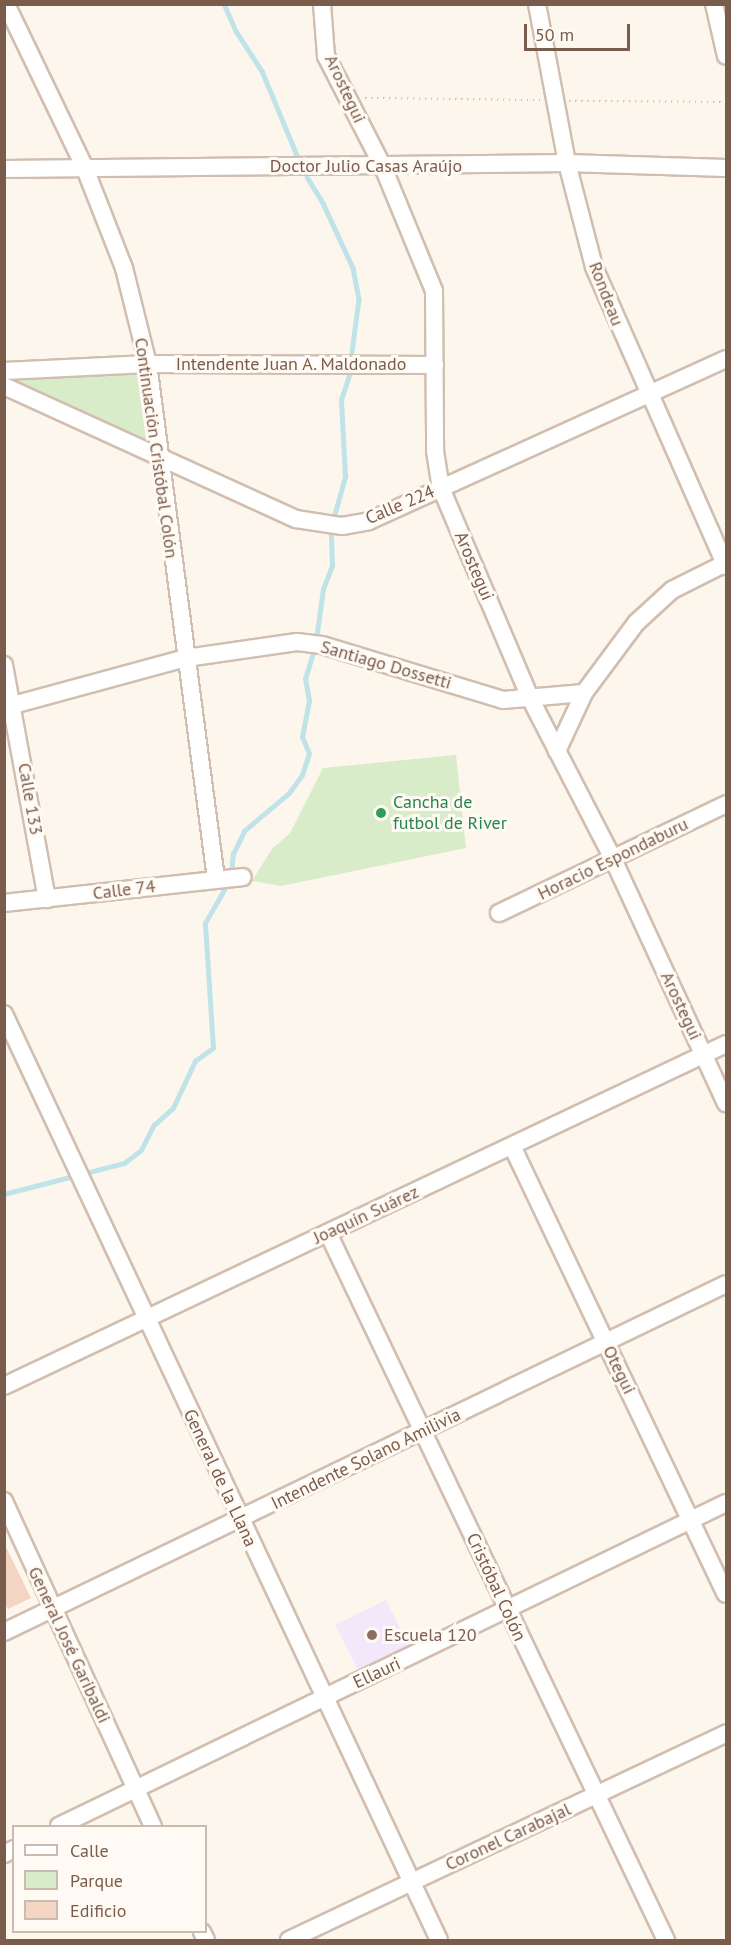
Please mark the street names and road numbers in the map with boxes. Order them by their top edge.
street label: Arostegui [320,51,370,127]
street label: Doctor Julio Casas Araújo [269,155,463,177]
street label: Rondeau [584,259,628,329]
street label: Continuación Cristóbal Colón [130,336,182,560]
street label: Intendente Juan A. Maldonado [175,353,407,375]
street label: Calle 224 [362,481,438,529]
street label: Arostegui [450,528,498,604]
street label: Santiago Dossetti [318,636,454,694]
street label: Calle 133 [13,761,47,837]
street label: Horacio Espondaburu [534,813,692,905]
street label: Calle 74 [91,875,157,905]
street label: Arostegui [656,968,706,1044]
street label: Joaquín Suárez [310,1181,422,1249]
street label: Otegui [598,1342,640,1398]
street label: Intendente Solano Amilivia [267,1404,465,1514]
street label: General de la Llana [179,1406,261,1550]
street label: Cristóbal Colón [462,1530,530,1644]
street label: General José Garibaldi [23,1563,115,1727]
street label: Ellauri [350,1653,404,1693]
street label: Coronel Carabajal [442,1799,574,1875]

